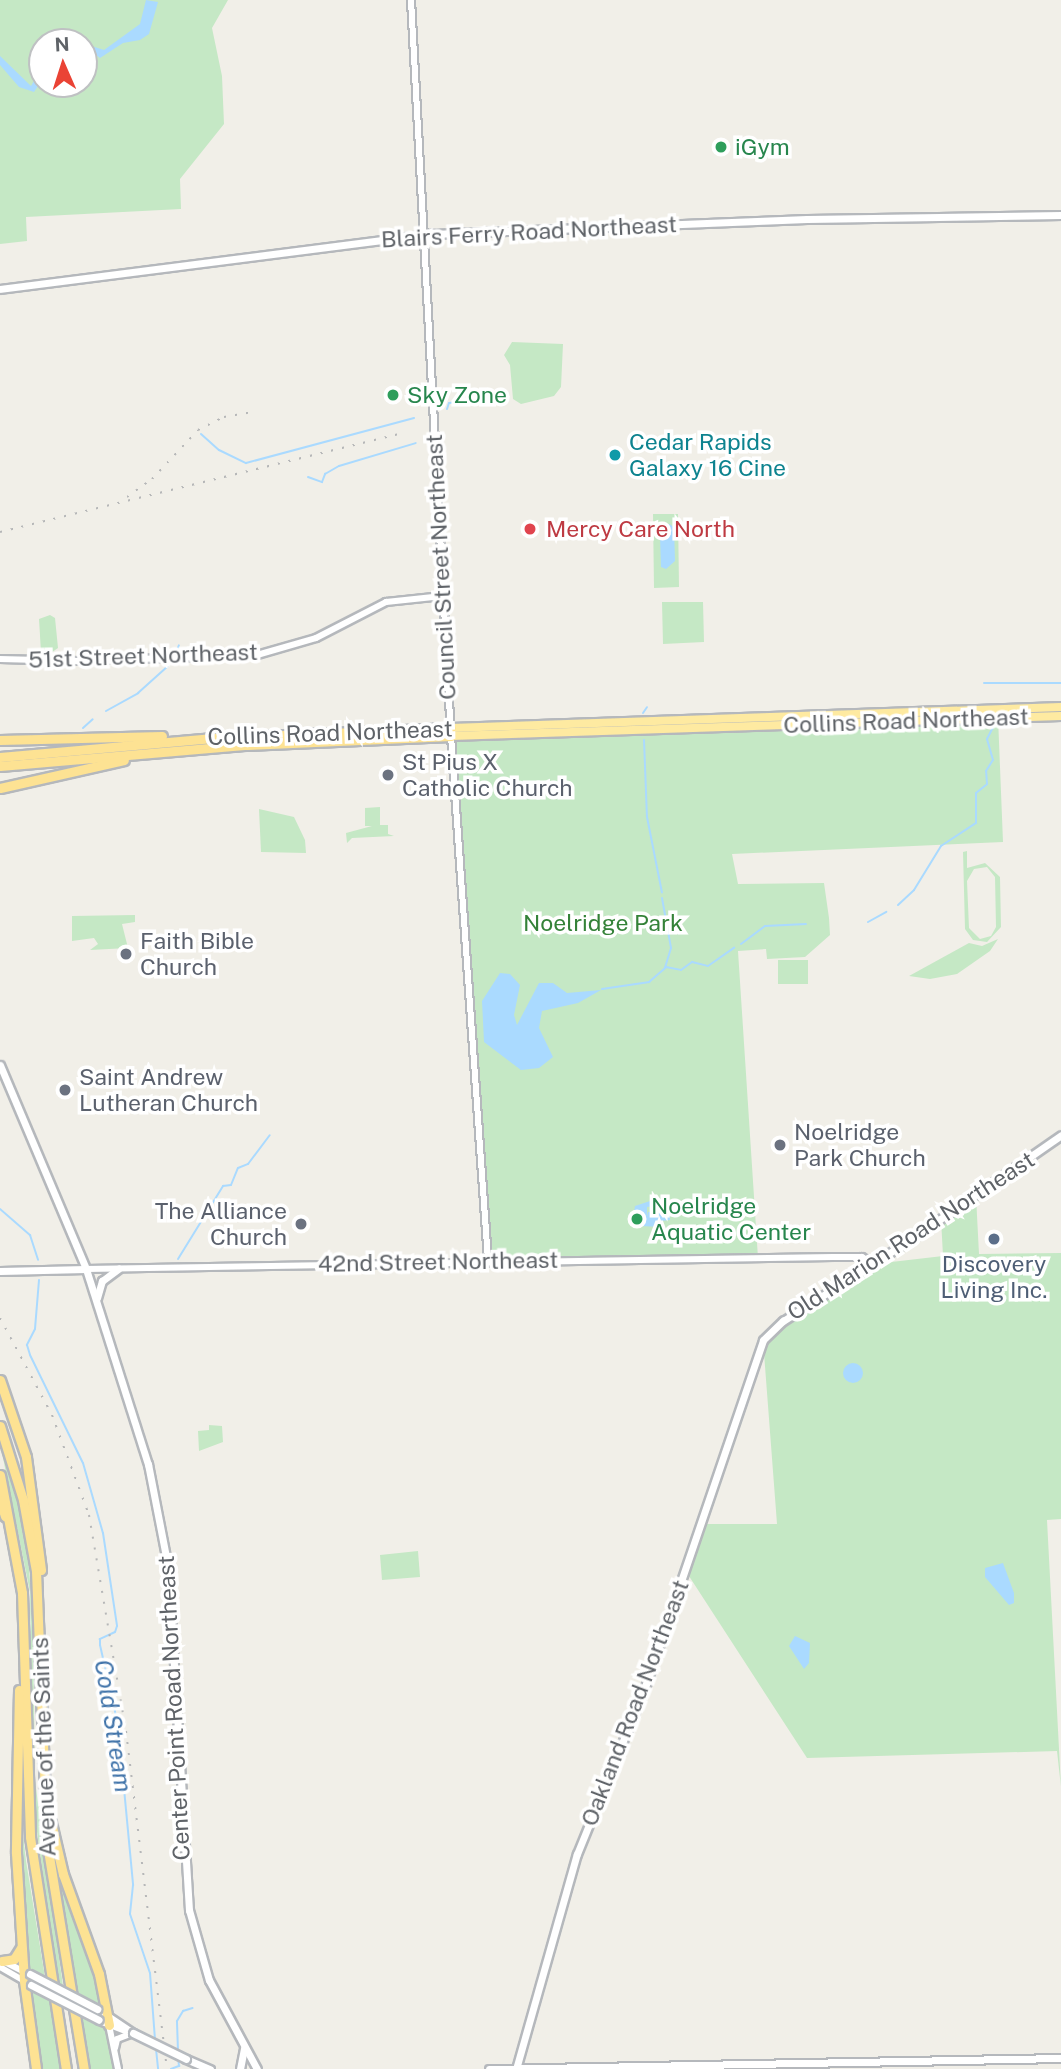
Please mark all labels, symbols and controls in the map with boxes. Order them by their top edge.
north arrow [28,28,98,98]
text: N [54,33,70,55]
place label: iGym [735,133,790,161]
marker: iGym [713,139,729,155]
street label: Blairs Ferry Road Northeast [380,210,678,254]
place label: Sky Zone [407,381,507,409]
marker: Sky Zone [385,387,401,403]
place label: Cedar Rapids Galaxy 16 Cine [629,428,786,482]
street label: Council Street Northeast [420,434,462,700]
marker: Cedar Rapids Galaxy 16 Cine [607,447,623,463]
place label: Mercy Care North [546,515,735,543]
marker: Mercy Care North [520,519,540,539]
street label: 51st Street Northeast [28,638,258,674]
street label: Collins Road Northeast [783,703,1029,739]
street label: Collins Road Northeast [207,715,453,751]
place label: St Pius X Catholic Church [402,748,573,802]
marker: St Pius X Catholic Church [380,767,396,783]
park label: Noelridge Park [523,909,683,937]
place label: Faith Bible Church [140,927,254,981]
marker: Faith Bible Church [118,946,134,962]
place label: Saint Andrew Lutheran Church [79,1063,258,1117]
marker: Saint Andrew Lutheran Church [57,1082,73,1098]
place label: Noelridge Park Church [794,1118,926,1172]
marker: Noelridge Park Church [772,1137,788,1153]
street label: Old Marion Road Northeast [782,1146,1040,1326]
place label: Noelridge Aquatic Center [651,1192,811,1246]
place label: The Alliance Church [155,1197,287,1251]
marker: Noelridge Aquatic Center [629,1211,645,1227]
marker: The Alliance Church [293,1216,309,1232]
marker: Discovery Living Inc. [986,1231,1002,1247]
street label: 42nd Street Northeast [318,1246,558,1278]
place label: Discovery Living Inc. [940,1250,1048,1304]
street label: Center Point Road Northeast [152,1555,196,1861]
street label: Oakland Road Northeast [575,1576,695,1830]
street label: Avenue of the Saints [26,1637,62,1857]
water label: Cold Stream [88,1658,138,1794]

